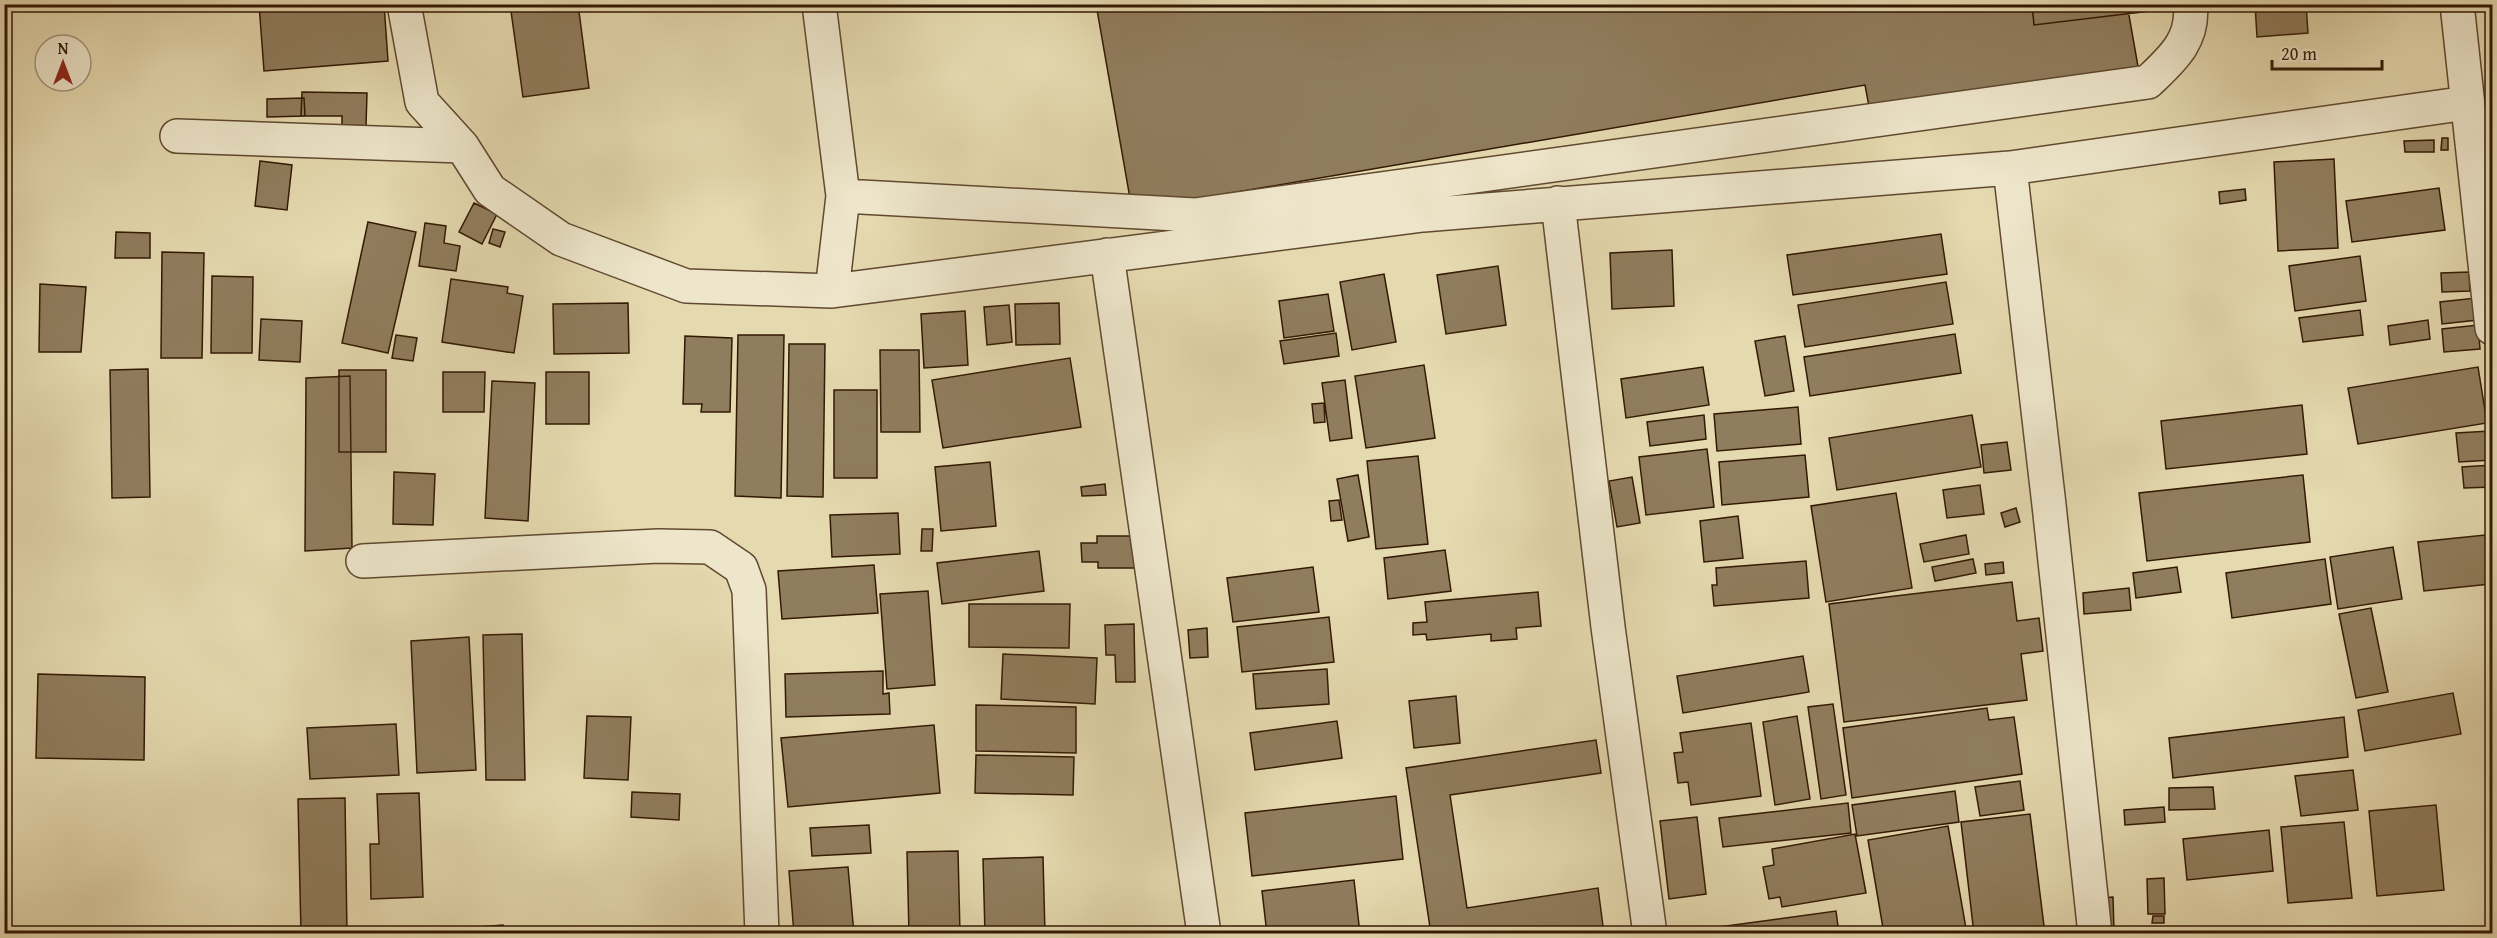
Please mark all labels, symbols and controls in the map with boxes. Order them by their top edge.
north arrow [33,33,93,93]
scale bar [2272,33,2382,71]
text: N [58,36,69,60]
text: 20 m [2281,40,2317,67]

